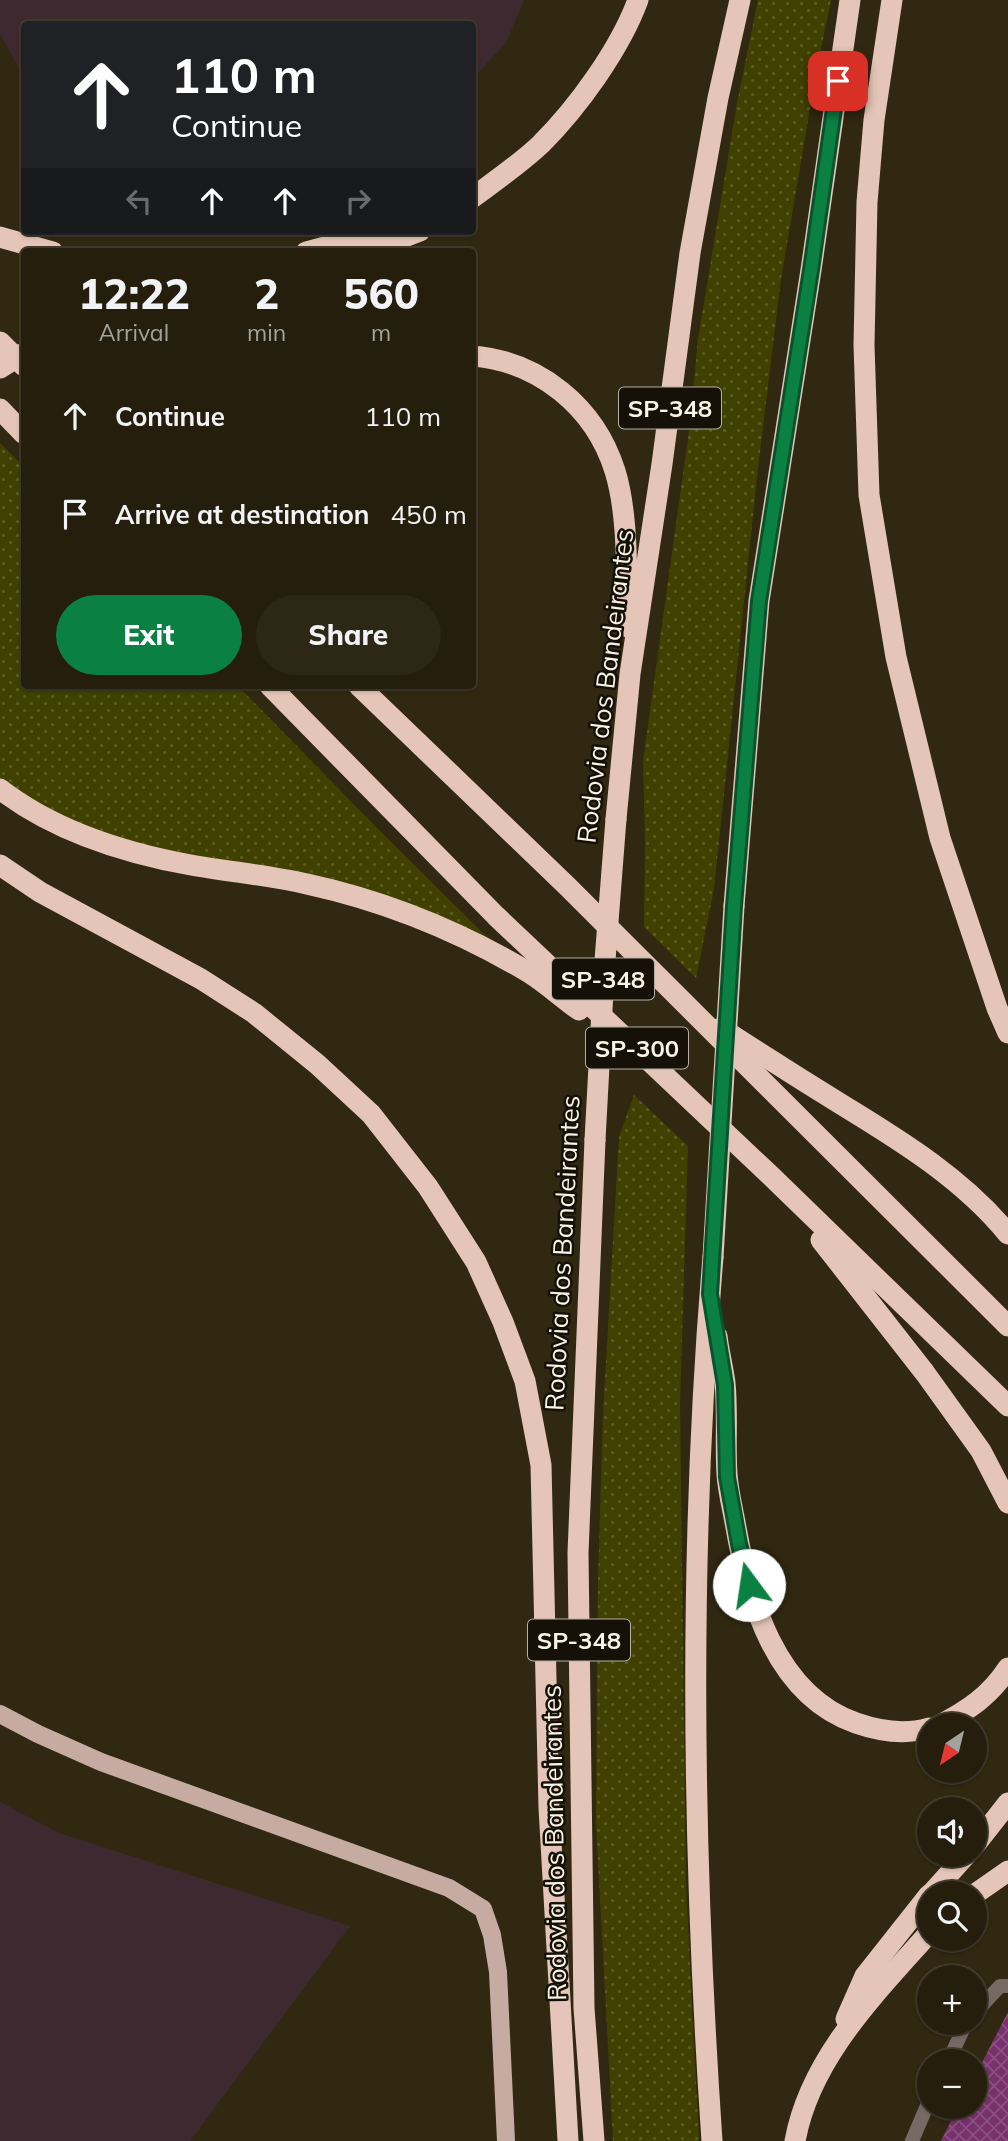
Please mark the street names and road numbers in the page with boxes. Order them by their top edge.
road number: SP-348 [619,388,721,428]
street label: Rodovia dos Bandeirantes [569,527,641,845]
road number: SP-348 [552,959,654,1000]
road number: SP-300 [586,1028,688,1068]
street label: Rodovia dos Bandeirantes [537,1094,587,1412]
road number: SP-348 [528,1620,630,1660]
street label: Rodovia dos Bandeirantes [535,1685,573,2001]

